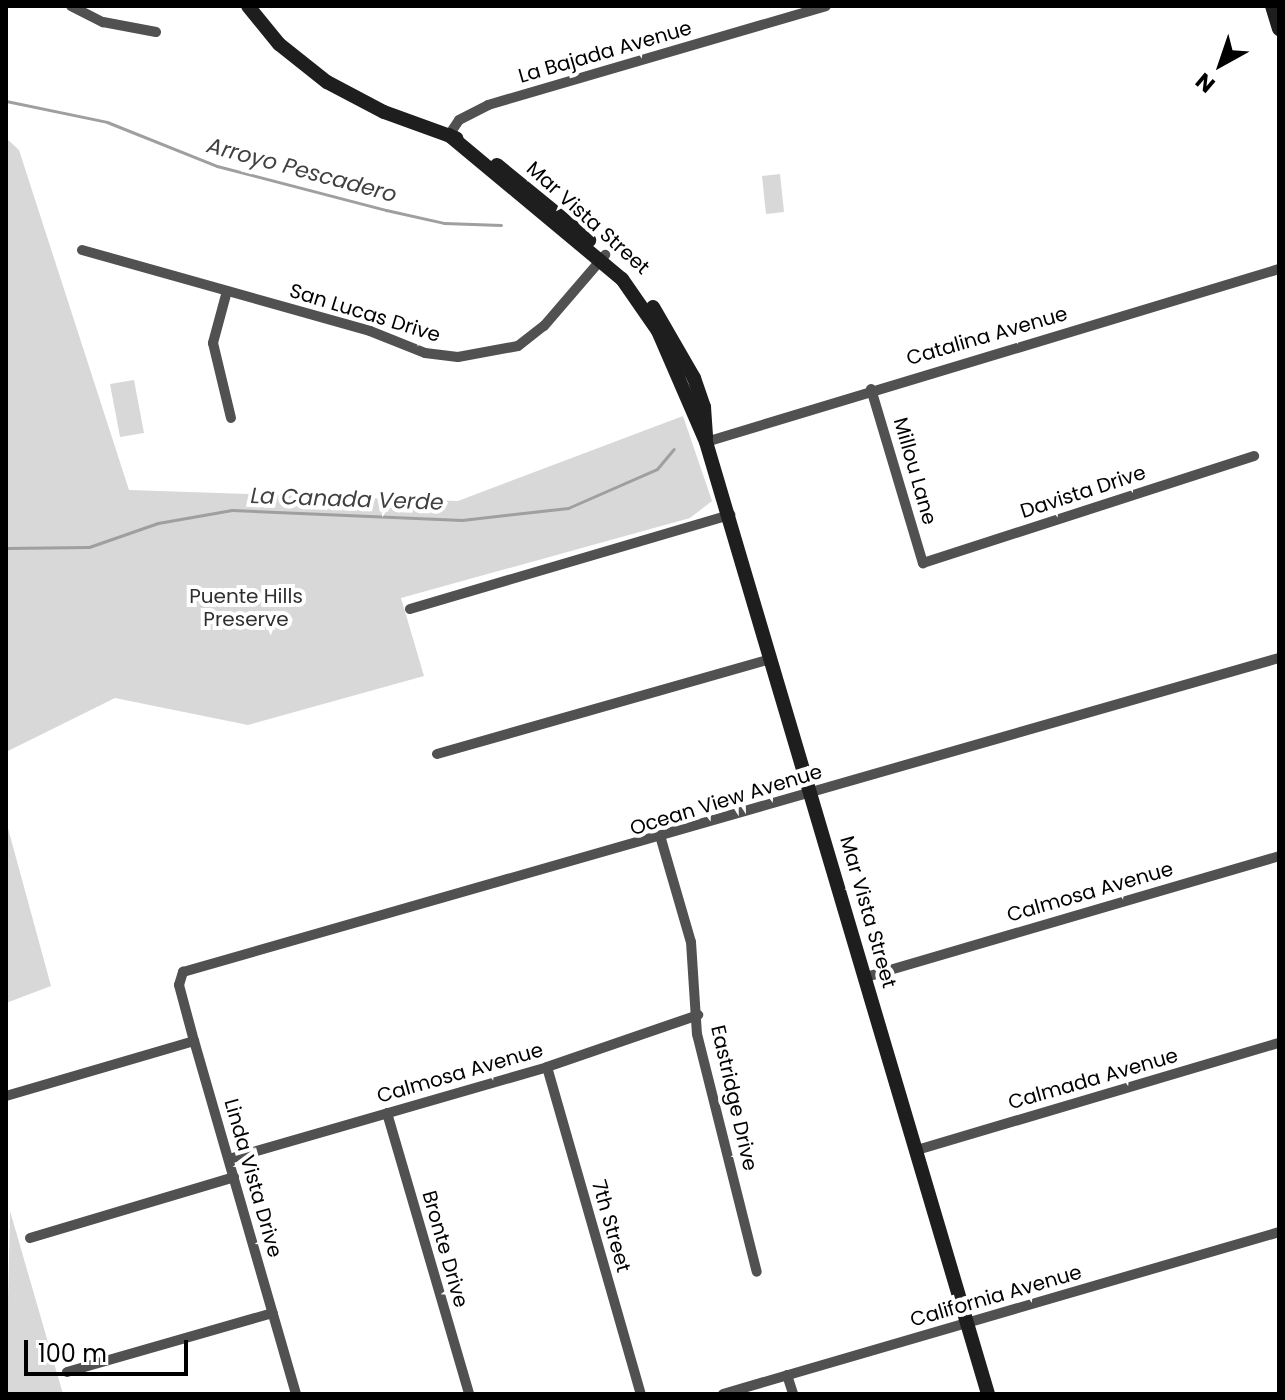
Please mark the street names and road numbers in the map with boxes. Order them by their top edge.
street label: La Bajada Avenue [516,16,694,88]
street label: Mar Vista Street [522,157,654,279]
street label: San Lucas Drive [287,279,443,347]
street label: Catalina Avenue [904,302,1070,370]
street label: Millou Lane [888,415,942,527]
street label: Davista Drive [1017,460,1149,524]
street label: Ocean View Avenue [627,759,825,841]
street label: Mar Vista Street [835,833,901,991]
street label: Calmosa Avenue [1004,857,1176,927]
street label: Eastridge Drive [706,1023,762,1173]
street label: Calmosa Avenue [374,1038,546,1108]
street label: Calmada Avenue [1005,1043,1181,1115]
street label: Linda Vista Drive [219,1096,287,1260]
street label: 7th Street [586,1177,636,1275]
street label: Bronte Drive [417,1188,473,1310]
street label: California Avenue [907,1260,1085,1332]

